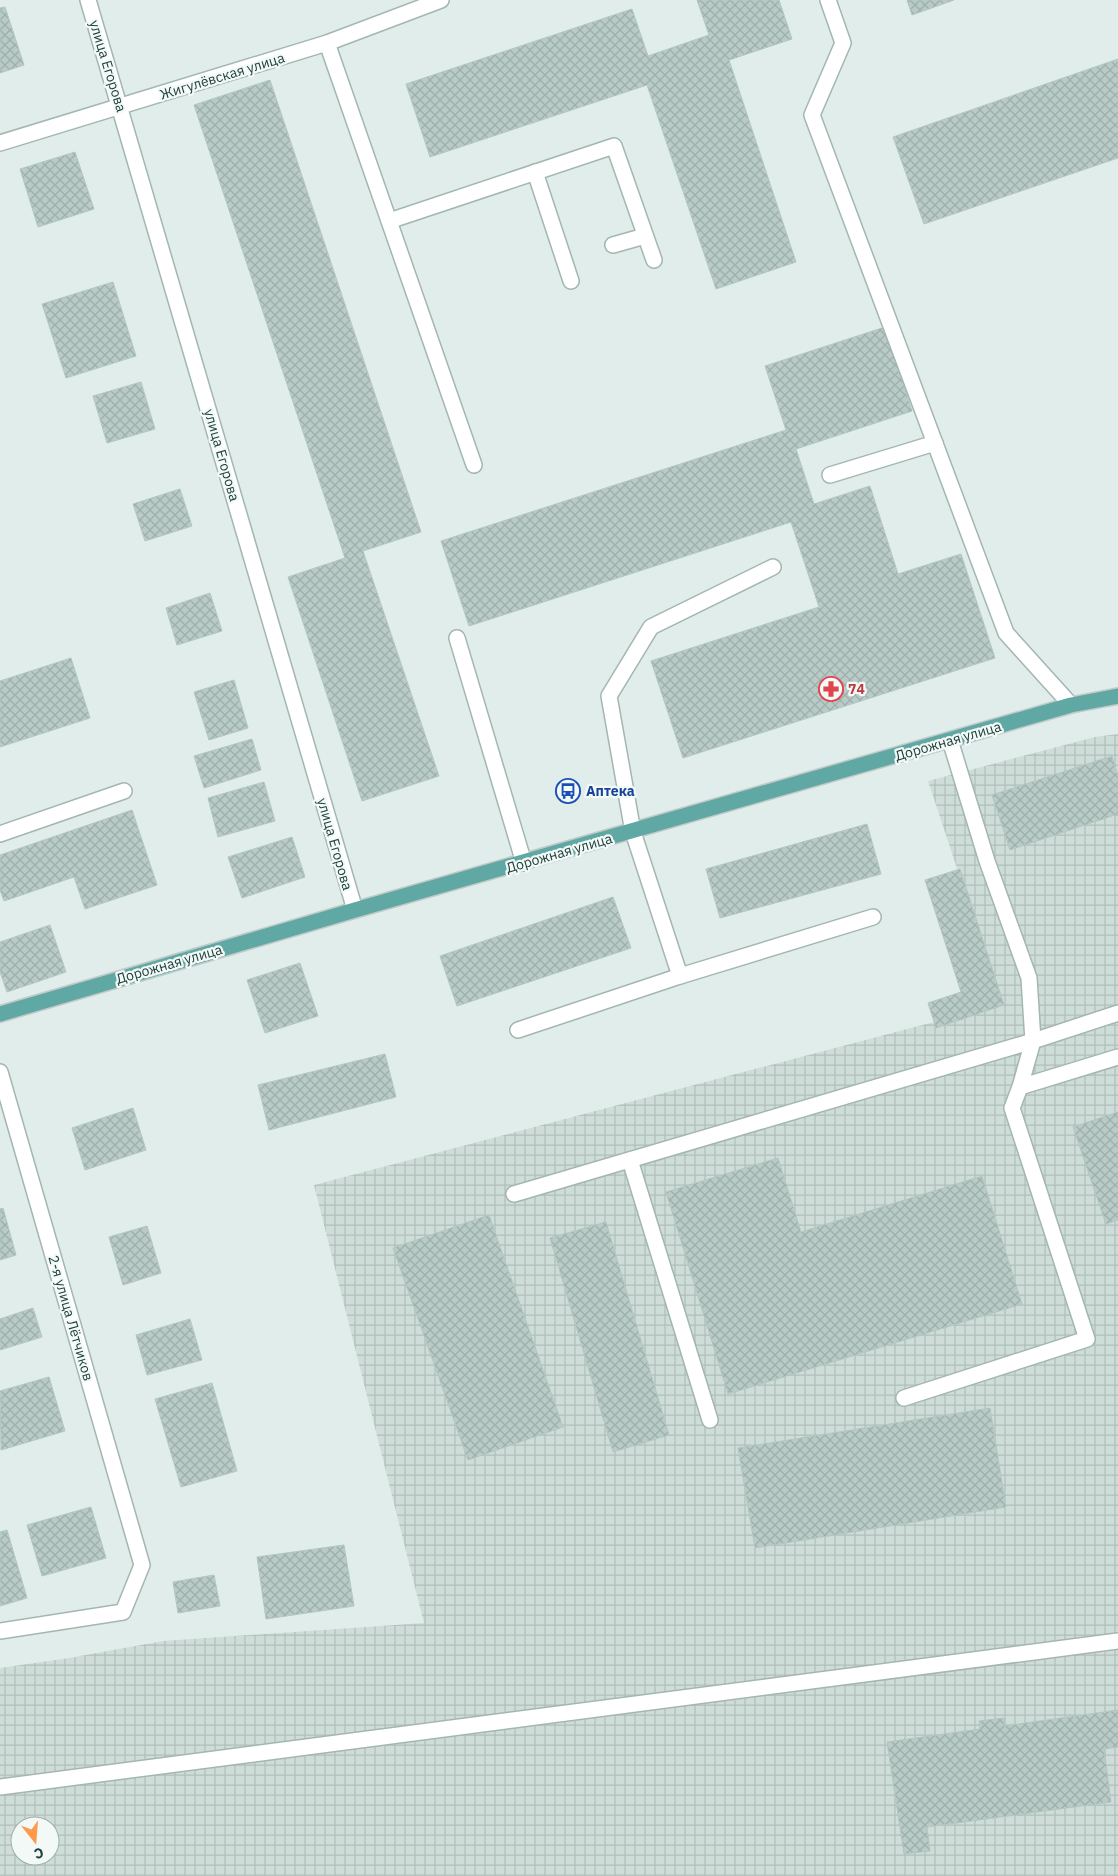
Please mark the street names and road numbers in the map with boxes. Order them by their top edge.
street label: улица Егорова [85,18,131,115]
street label: Жигулёвская улица [157,48,287,104]
street label: улица Егорова [200,407,244,504]
street label: Дорожная улица [893,717,1004,765]
street label: улица Егорова [313,796,357,893]
street label: Дорожная улица [504,829,615,877]
street label: Дорожная улица [114,940,225,988]
street label: 2-я улица Лётчиков [44,1253,98,1383]

